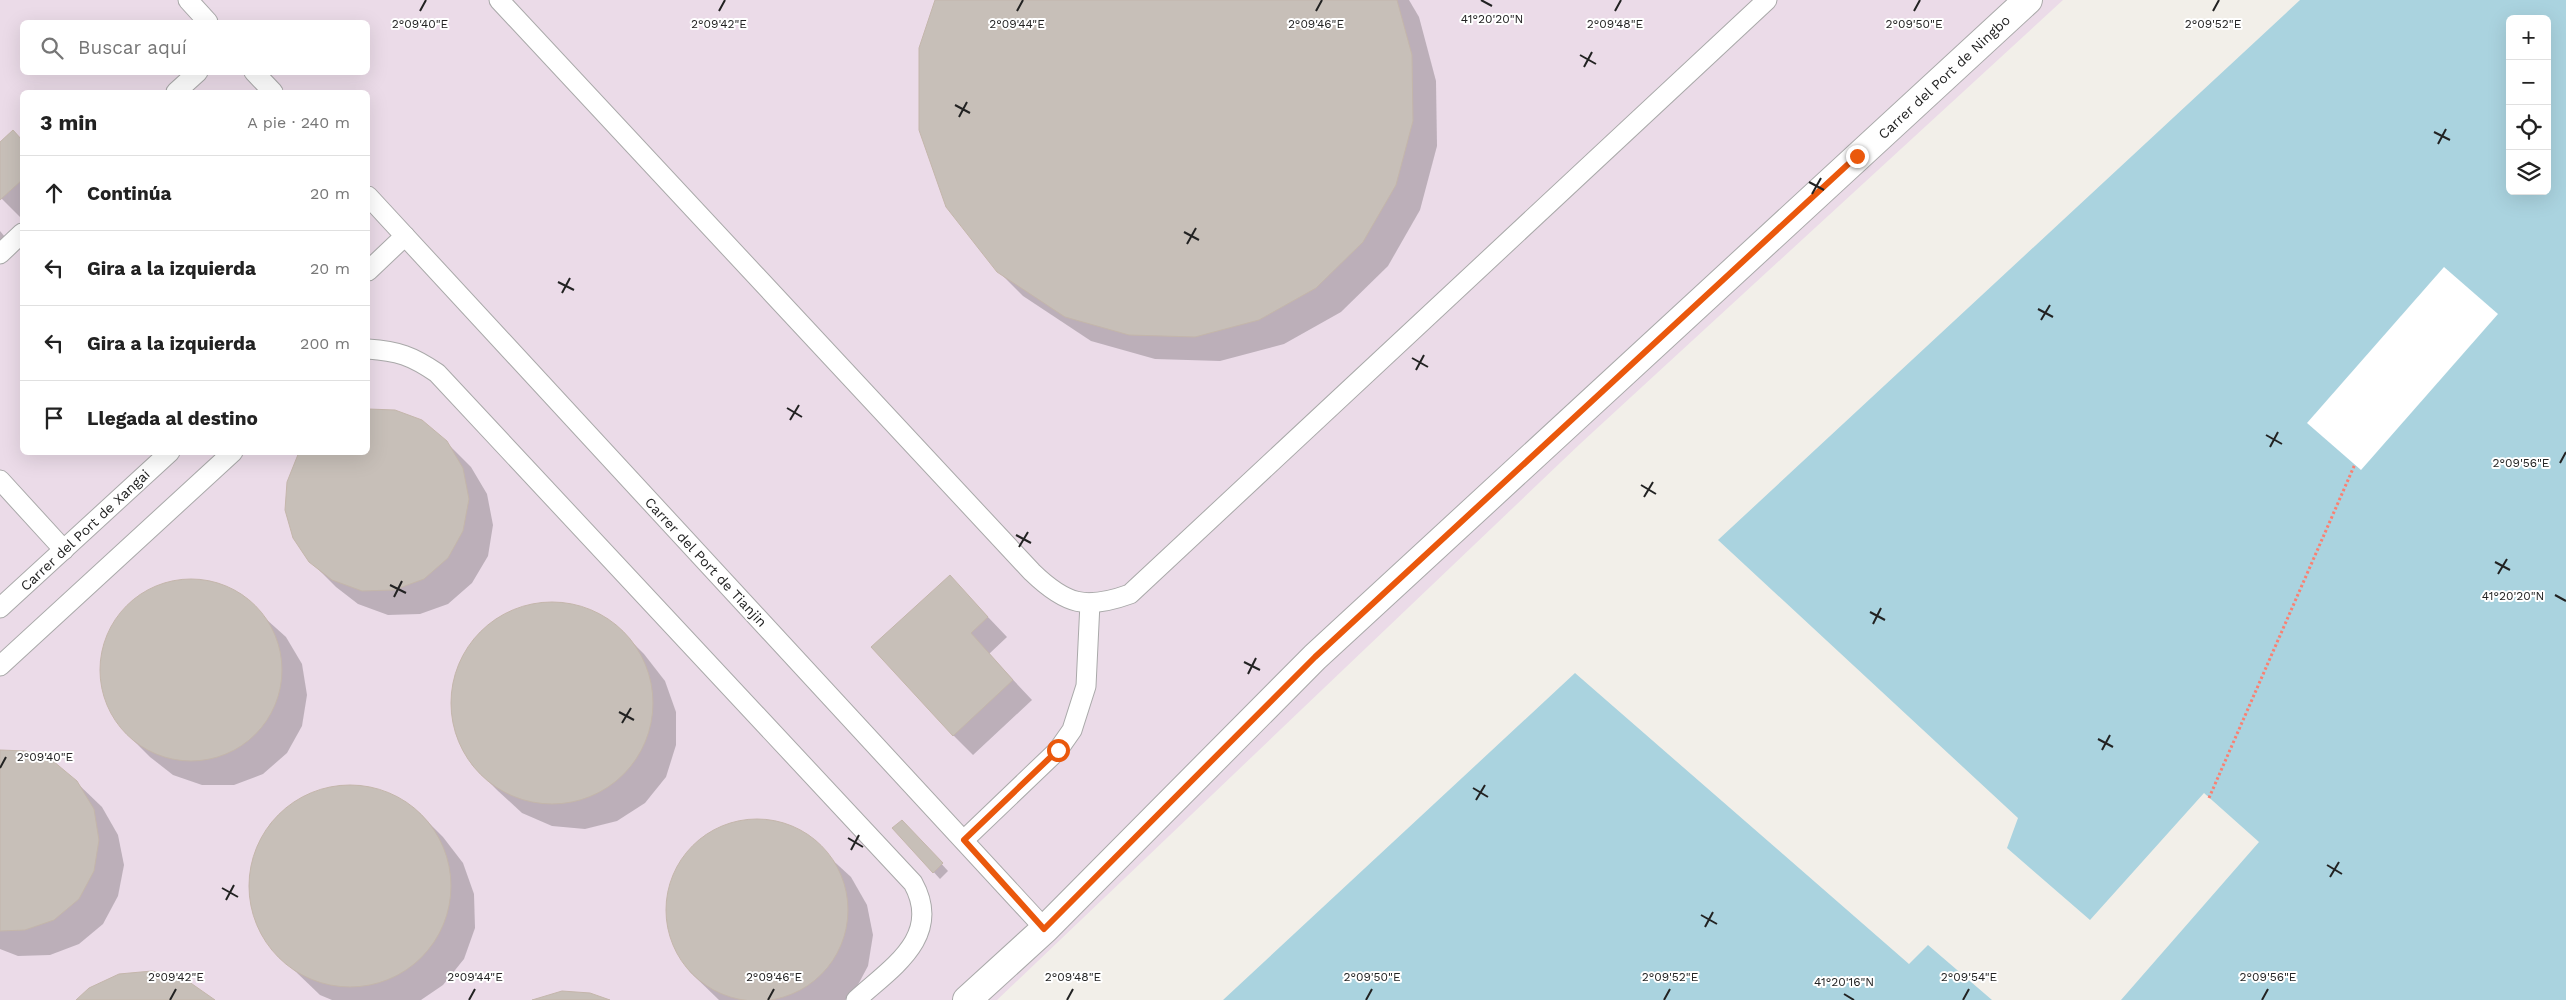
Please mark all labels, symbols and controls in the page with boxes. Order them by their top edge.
text: 41°20'20"N [1461,12,1523,26]
street label: Carrer del Port de Ningbo [1875,12,2013,142]
map controls [2506,15,2551,195]
button: + [2506,15,2551,60]
text: 2°09'40"E [392,17,449,31]
text: 2°09'42"E [691,17,747,31]
text: 2°09'44"E [989,17,1045,31]
text: 2°09'46"E [1288,17,1344,31]
text: 2°09'48"E [1587,17,1643,31]
text: 2°09'50"E [1885,17,1943,31]
text: 2°09'52"E [2185,17,2242,31]
search box [20,20,370,75]
icon: search [38,34,66,62]
text: Buscar aquí [78,36,187,59]
button: − [2506,60,2551,105]
button: locate [2506,105,2551,150]
text: 3 min [40,110,97,135]
text: A pie · 240 m [247,113,350,132]
route end [1846,145,1869,168]
button: layers [2506,150,2551,195]
icon: ahead [40,179,68,207]
text: Continúa [87,182,171,205]
text: 20 m [310,184,350,203]
icon: left [40,254,68,282]
text: Gira a la izquierda [87,257,256,280]
text: 20 m [310,259,350,278]
icon: left [40,329,68,357]
text: Gira a la izquierda [87,332,256,355]
text: 200 m [300,334,350,353]
icon: arrive [40,404,68,432]
text: Llegada al destino [87,407,258,430]
text: 2°09'56"E [2493,456,2550,470]
street label: Carrer del Port de Xangai [17,466,153,594]
street label: Carrer del Port de Tianjin [642,494,770,630]
text: 41°20'20"N [2482,589,2544,603]
route start [1047,739,1070,762]
text: 2°09'40"E [17,750,74,764]
text: 2°09'42"E [148,970,204,984]
text: 2°09'44"E [447,970,503,984]
text: 2°09'46"E [746,970,802,984]
text: 2°09'48"E [1045,970,1101,984]
text: 2°09'50"E [1343,970,1401,984]
text: 2°09'52"E [1642,970,1699,984]
text: 2°09'54"E [1941,970,1998,984]
text: 2°09'56"E [2240,970,2297,984]
text: 41°20'16"N [1814,975,1874,989]

